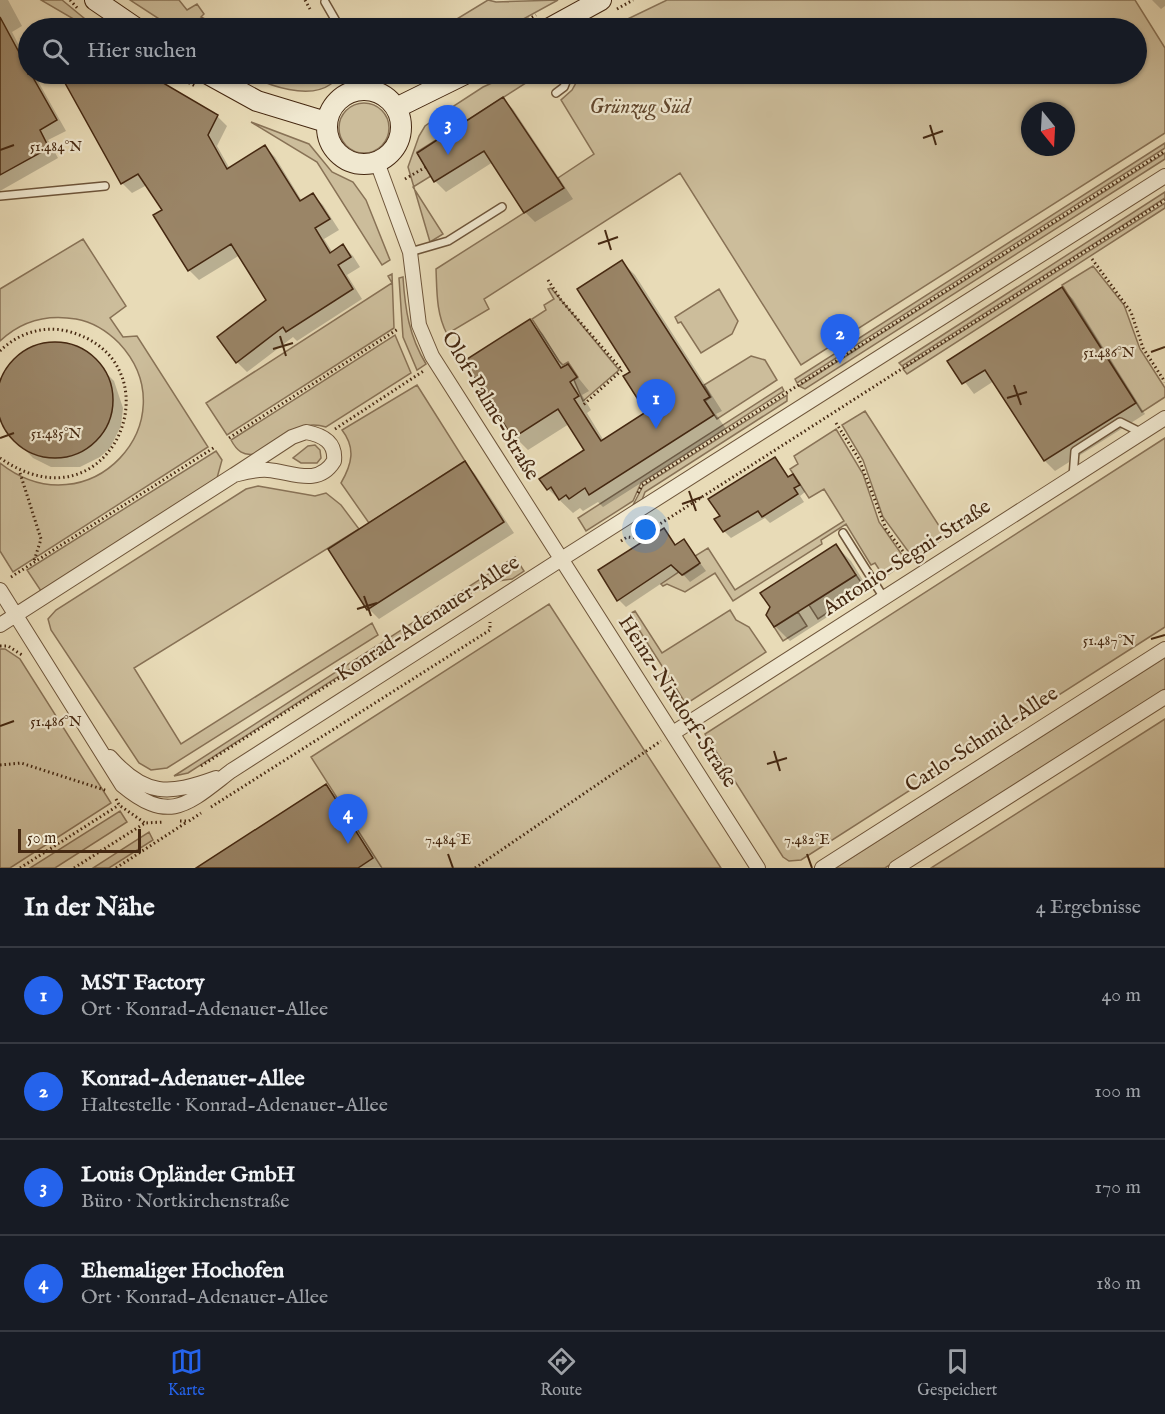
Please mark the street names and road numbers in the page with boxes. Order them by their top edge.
street label: Olof-Palme-Straße [435,327,545,486]
street label: Antonio-Segni-Straße [817,493,996,623]
street label: Konrad-Adenauer-Allee [331,549,525,688]
street label: Heinz-Nixdorf-Straße [611,611,743,794]
street label: Carlo-Schmid-Allee [900,680,1064,800]

